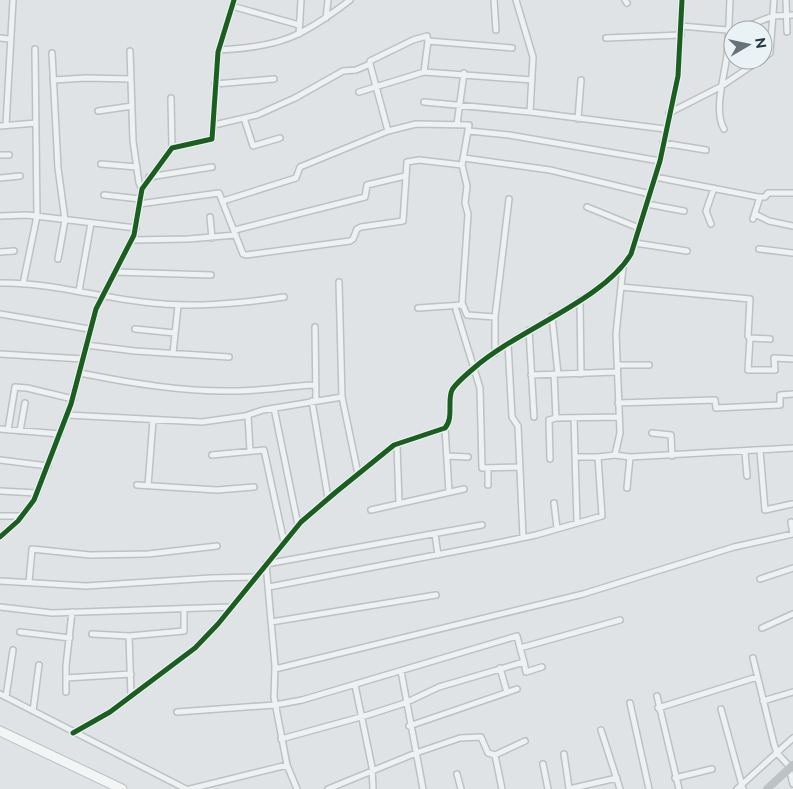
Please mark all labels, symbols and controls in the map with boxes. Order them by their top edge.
north arrow [723,20,773,70]
text: N [752,36,770,49]

